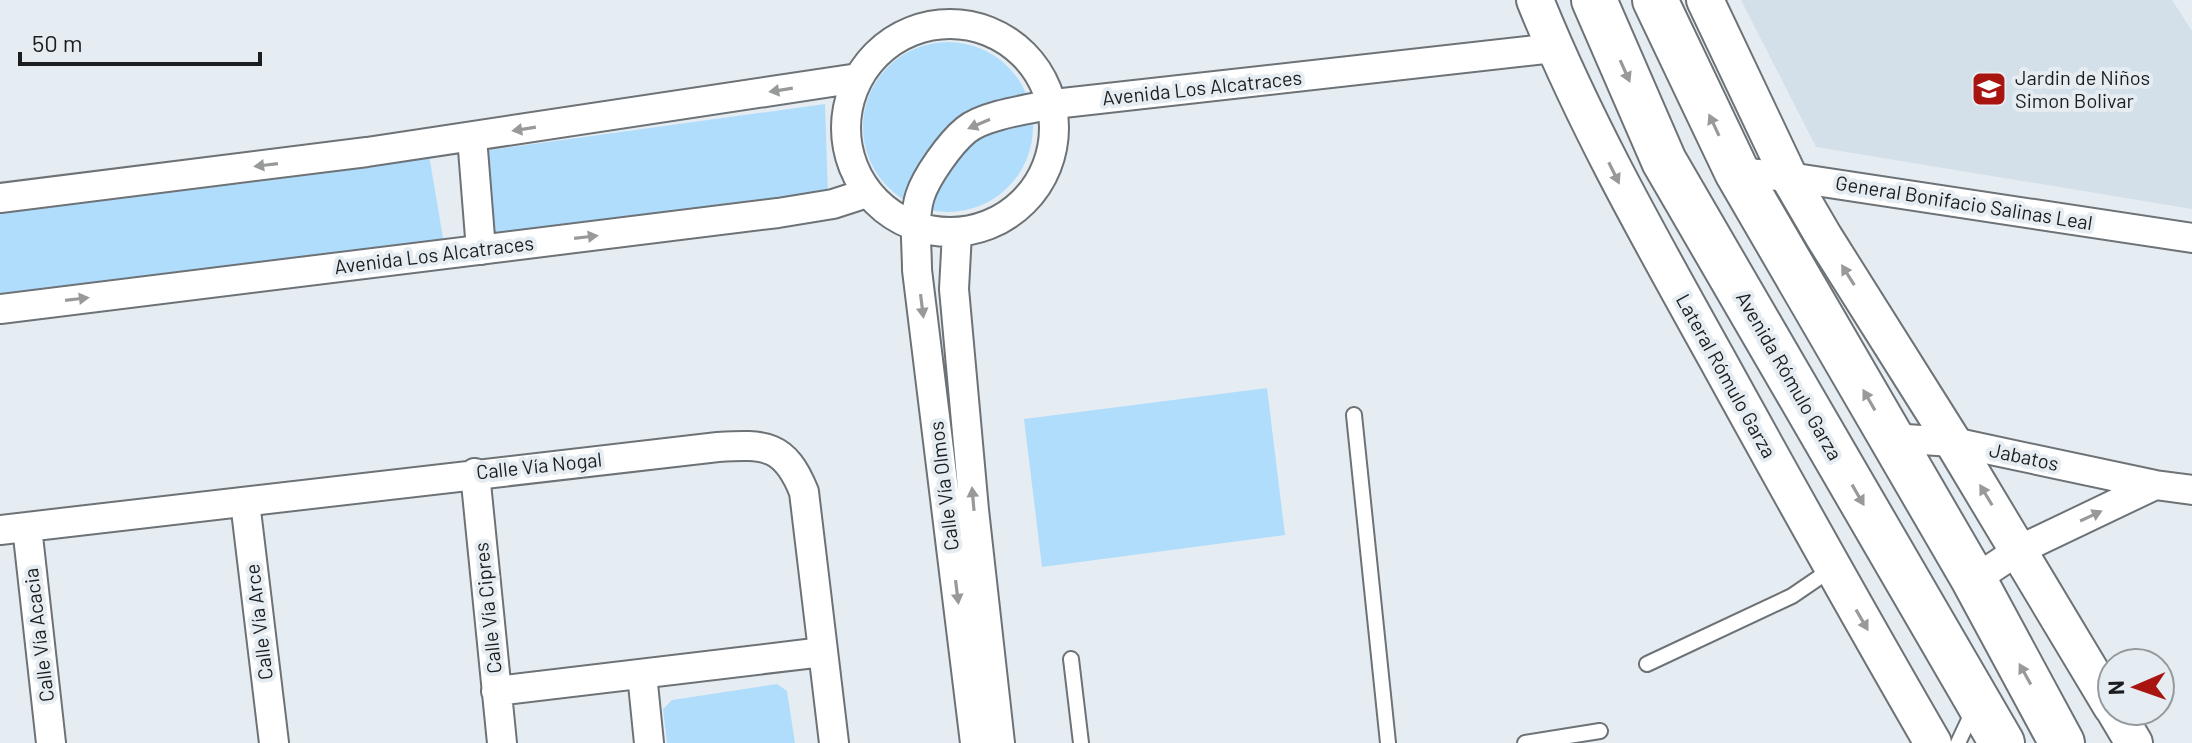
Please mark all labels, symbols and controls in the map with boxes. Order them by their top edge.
scale bar [20,16,260,66]
text: 50 m [32,28,83,57]
one-way arrow [1618,60,1632,83]
street label: Avenida Los Alcatraces [1101,65,1303,109]
place label: Jardin de Niños Simon Bolivar [2015,65,2150,112]
school or university icon: Jardin de Niños Simon Bolivar [1970,70,2008,108]
one-way arrow [768,84,793,96]
one-way arrow [1707,113,1721,136]
one-way arrow [967,118,991,131]
one-way arrow [511,123,536,136]
one-way arrow [253,158,278,171]
one-way arrow [1607,161,1621,184]
street label: General Bonifacio Salinas Leal [1834,170,2094,234]
street label: Avenida Los Alcatraces [333,230,535,278]
one-way arrow [573,230,598,243]
one-way arrow [1841,264,1855,286]
street label: Avenida Rómulo Garza [1732,287,1848,464]
street label: Lateral Rómulo Garza [1672,289,1782,462]
one-way arrow [65,293,90,306]
one-way arrow [915,294,928,319]
one-way arrow [1862,389,1876,411]
street label: Calle Vía Olmos [923,420,963,552]
street label: Jabatos [1987,437,2061,475]
street label: Calle Vía Nogal [475,446,603,484]
one-way arrow [1851,484,1865,506]
one-way arrow [1979,484,1993,506]
one-way arrow [966,486,979,511]
one-way arrow [2079,509,2103,523]
street label: Calle Vía Cipres [468,541,506,675]
street label: Calle Vía Arce [239,563,277,681]
street label: Calle Vía Acacia [18,567,58,703]
one-way arrow [950,580,963,605]
one-way arrow [1855,609,1869,631]
north arrow [2096,647,2176,727]
one-way arrow [2018,663,2032,686]
text: N [2102,680,2128,696]

